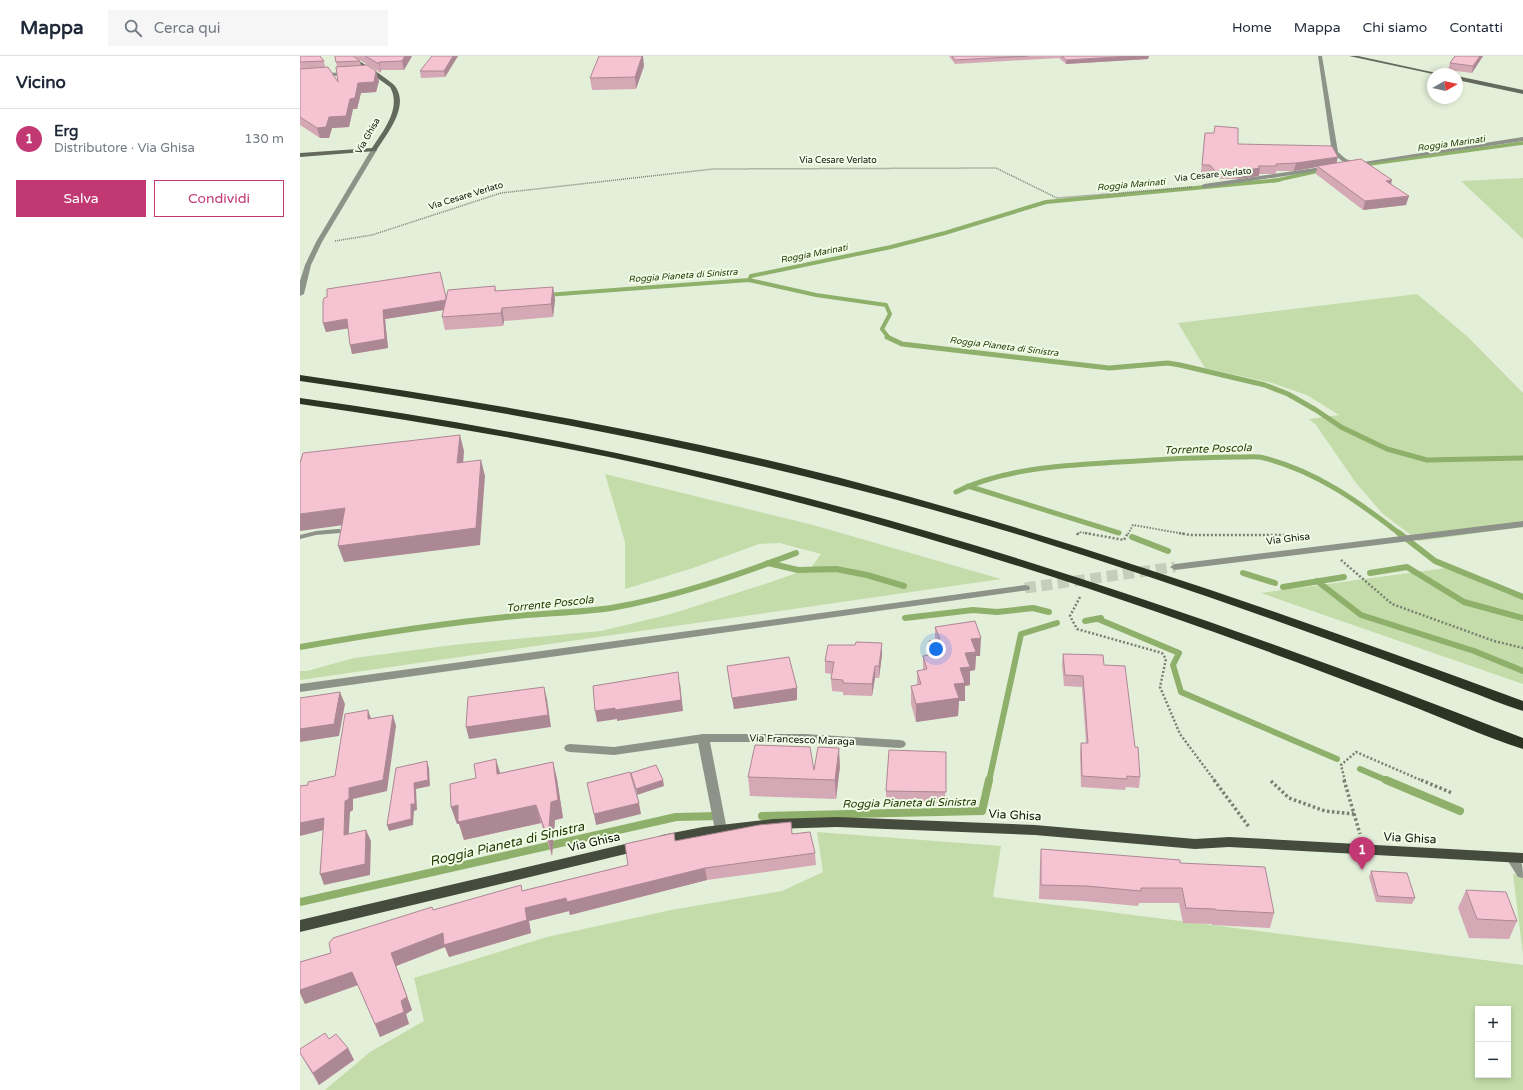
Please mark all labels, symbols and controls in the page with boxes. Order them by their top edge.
search box [108,10,388,46]
text: Mappa [20,17,84,39]
icon: search [122,17,144,39]
text: Cerca qui [154,19,221,37]
text: Home [1232,19,1272,36]
text: Mappa [1294,19,1341,36]
text: Chi siamo [1363,19,1427,36]
text: Contatti [1449,19,1503,36]
north arrow [1427,68,1463,104]
text: Vicino [16,72,66,93]
street label: Via Ghisa [353,116,383,156]
text: Erg [54,122,78,140]
text: 1 [25,131,33,147]
text: 130 m [244,131,284,147]
water label: Roggia Marinati [1416,134,1487,154]
text: Distributore · Via Ghisa [54,140,195,156]
street label: Via Cesare Verlato [799,155,877,166]
street label: Via Cesare Verlato [1174,165,1253,185]
water label: Roggia Marinati [1096,176,1167,193]
street label: Via Cesare Verlato [427,179,505,213]
button: Salva [16,180,146,217]
button: Condividi [154,180,284,217]
water label: Roggia Marinati [779,242,850,266]
water label: Roggia Pianeta di Sinistra [628,267,739,285]
water label: Roggia Pianeta di Sinistra [949,335,1060,359]
water label: Torrente Poscola [1164,441,1253,457]
street label: Via Ghisa [1265,530,1311,548]
water label: Torrente Poscola [506,593,595,615]
your location [926,639,946,659]
street label: Via Francesco Maraga [749,732,855,748]
water label: Roggia Pianeta di Sinistra [842,795,977,811]
street label: Via Ghisa [988,807,1042,823]
water label: Roggia Pianeta di Sinistra [428,818,587,870]
street label: Via Ghisa [567,829,621,855]
street label: Via Ghisa [1383,830,1437,846]
pin: 1 [1349,837,1375,870]
map controls [1475,1006,1511,1078]
button: + [1475,1006,1511,1042]
button: − [1475,1042,1511,1078]

